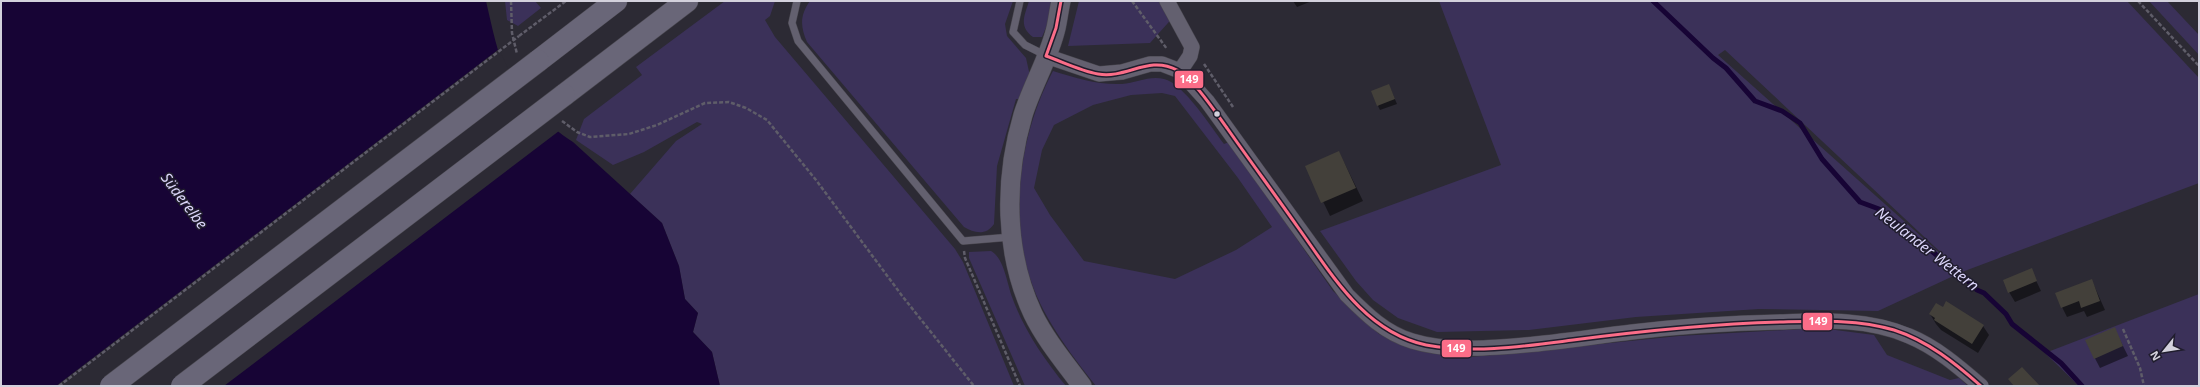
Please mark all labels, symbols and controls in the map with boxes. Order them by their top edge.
line badge: 149 [1174,70,1204,89]
text: 149 [1180,71,1198,86]
unlabelled marker [1212,109,1222,119]
water label: Süderelbe [157,168,213,233]
water label: Neulander Wettern [1872,202,1983,295]
line badge: 149 [1802,312,1833,331]
text: 149 [1809,313,1827,328]
north arrow [2144,331,2184,371]
line badge: 149 [1441,339,1472,358]
text: 149 [1447,340,1465,355]
text: N [2146,349,2164,364]

